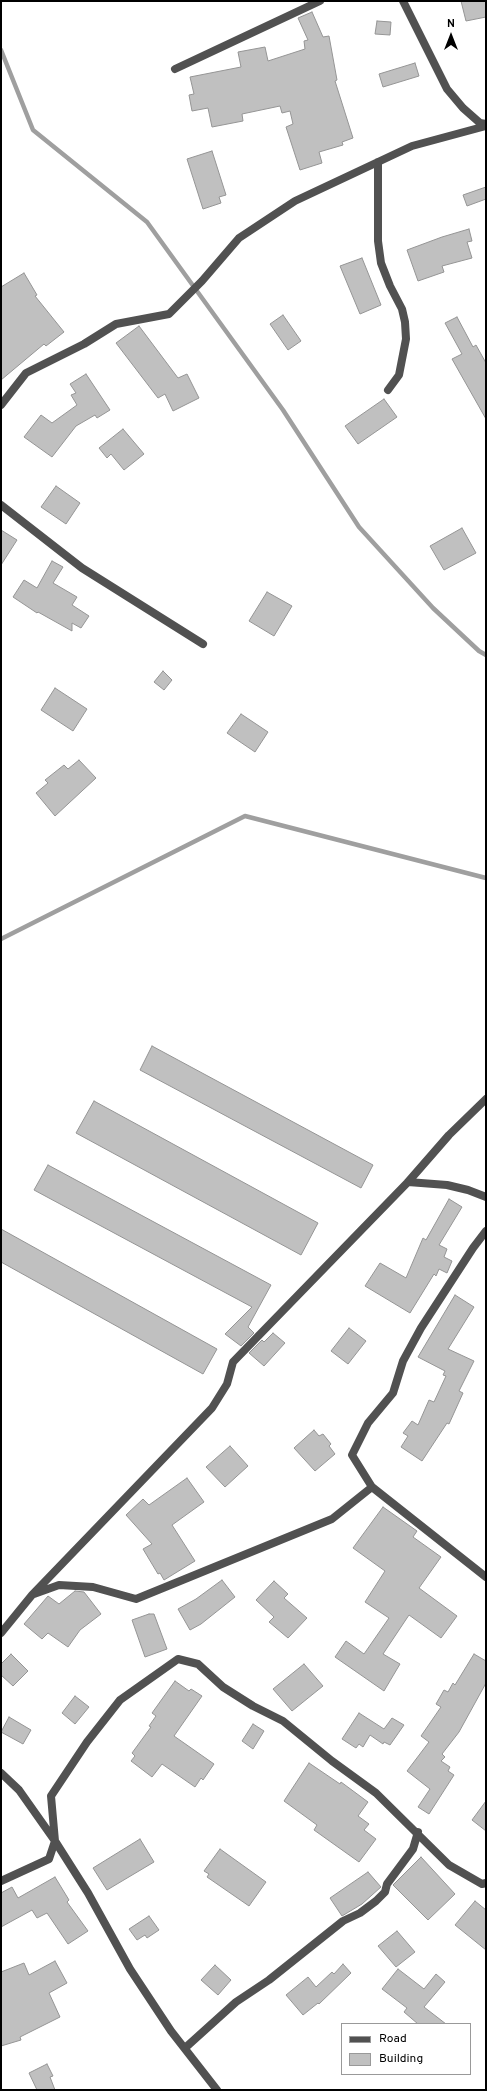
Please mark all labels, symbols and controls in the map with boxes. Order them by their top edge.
north arrow [431,16,471,56]
text: N [447,17,455,31]
legend [341,2023,471,2075]
text: Road [379,2031,407,2047]
text: Building [379,2051,423,2067]

